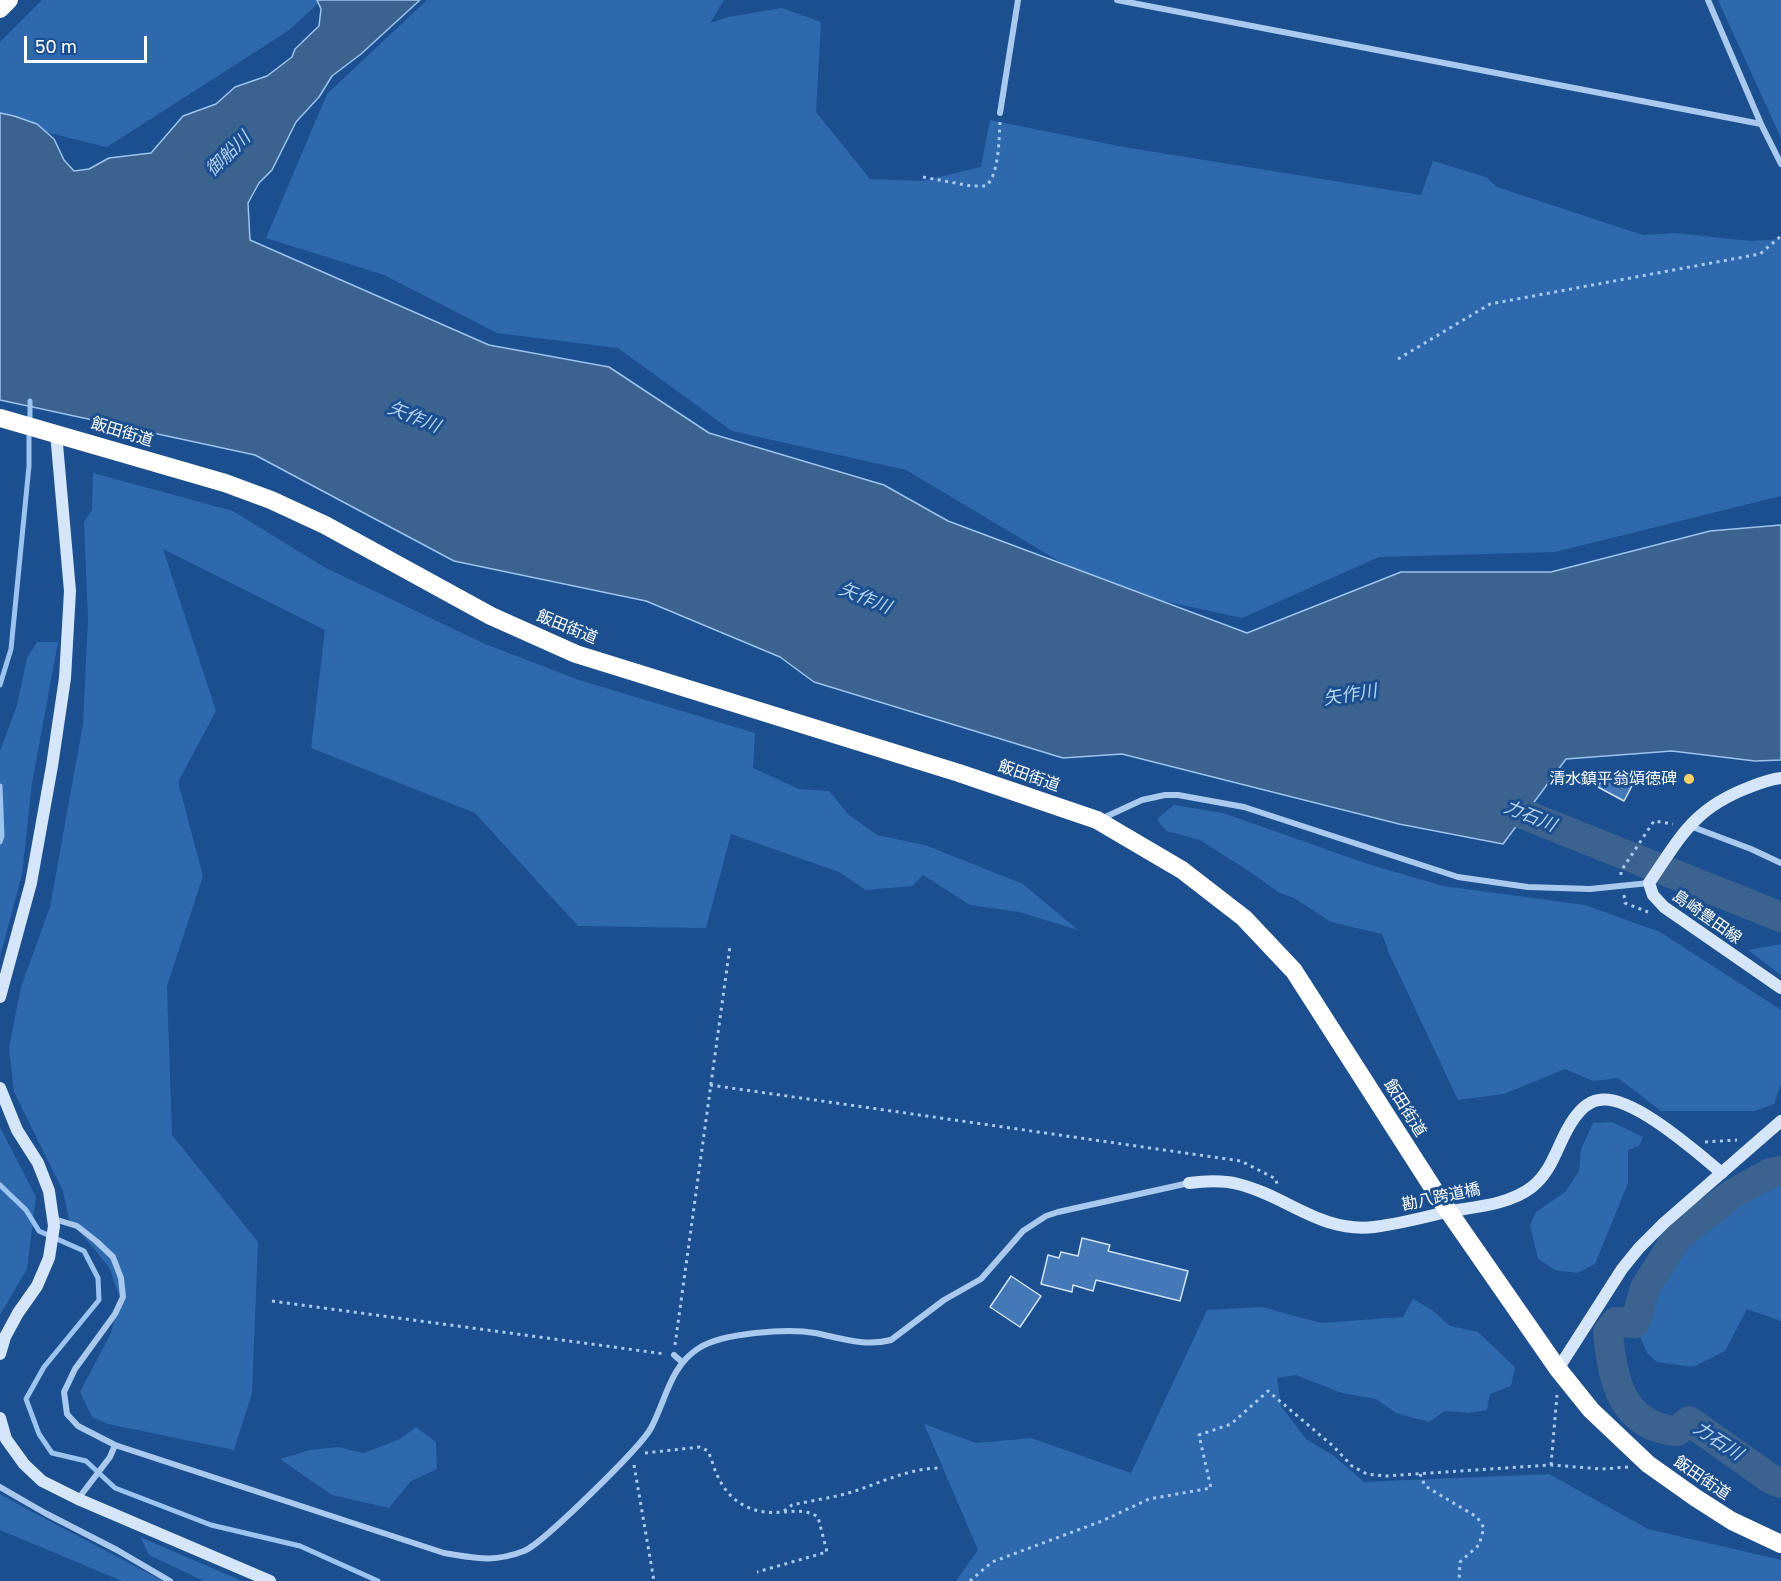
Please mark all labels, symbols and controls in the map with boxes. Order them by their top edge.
scale bar [27,24,150,62]
text: 50 m [35,35,77,57]
water label: 御船川 [201,127,255,181]
water label: 矢作川 [385,397,443,437]
street label: 飯田街道 [89,413,155,451]
water label: 矢作川 [836,578,894,618]
street label: 飯田街道 [534,606,600,648]
water label: 矢作川 [1322,680,1378,710]
street label: 飯田街道 [996,757,1062,795]
place label: 清水鎮平翁頌徳碑 [1549,769,1677,789]
marker: 清水鎮平翁頌徳碑 [1682,772,1696,786]
water label: 力石川 [1501,796,1559,836]
street label: 島崎豊田線 [1669,886,1745,948]
street label: 飯田街道 [1380,1076,1430,1140]
street label: 勘八跨道橋 [1400,1179,1482,1215]
water label: 力石川 [1689,1417,1747,1465]
street label: 飯田街道 [1670,1452,1734,1504]

